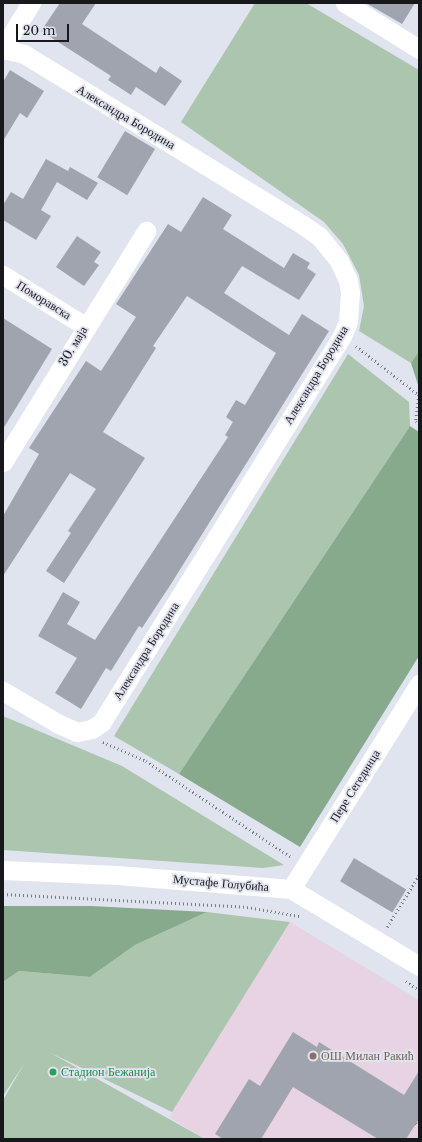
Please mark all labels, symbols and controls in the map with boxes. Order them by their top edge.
scale bar [18,16,71,42]
text: 20 m [23,23,55,38]
street label: Александра Бородина [74,82,178,152]
street label: Поморавска [14,278,74,322]
street label: Александра Бородина [281,323,351,427]
street label: 30. маја [56,324,90,368]
street label: Александра Бородина [110,600,182,702]
street label: Пере Сегединца [327,747,383,825]
street label: Мустафе Голубића [172,872,270,894]
place label: ОШ Милан Ракић [321,1049,414,1063]
marker: ОШ Милан Ракић [308,1051,318,1061]
place label: Стадион Бежанија [61,1065,155,1079]
marker: Стадион Бежанија [48,1067,58,1077]

